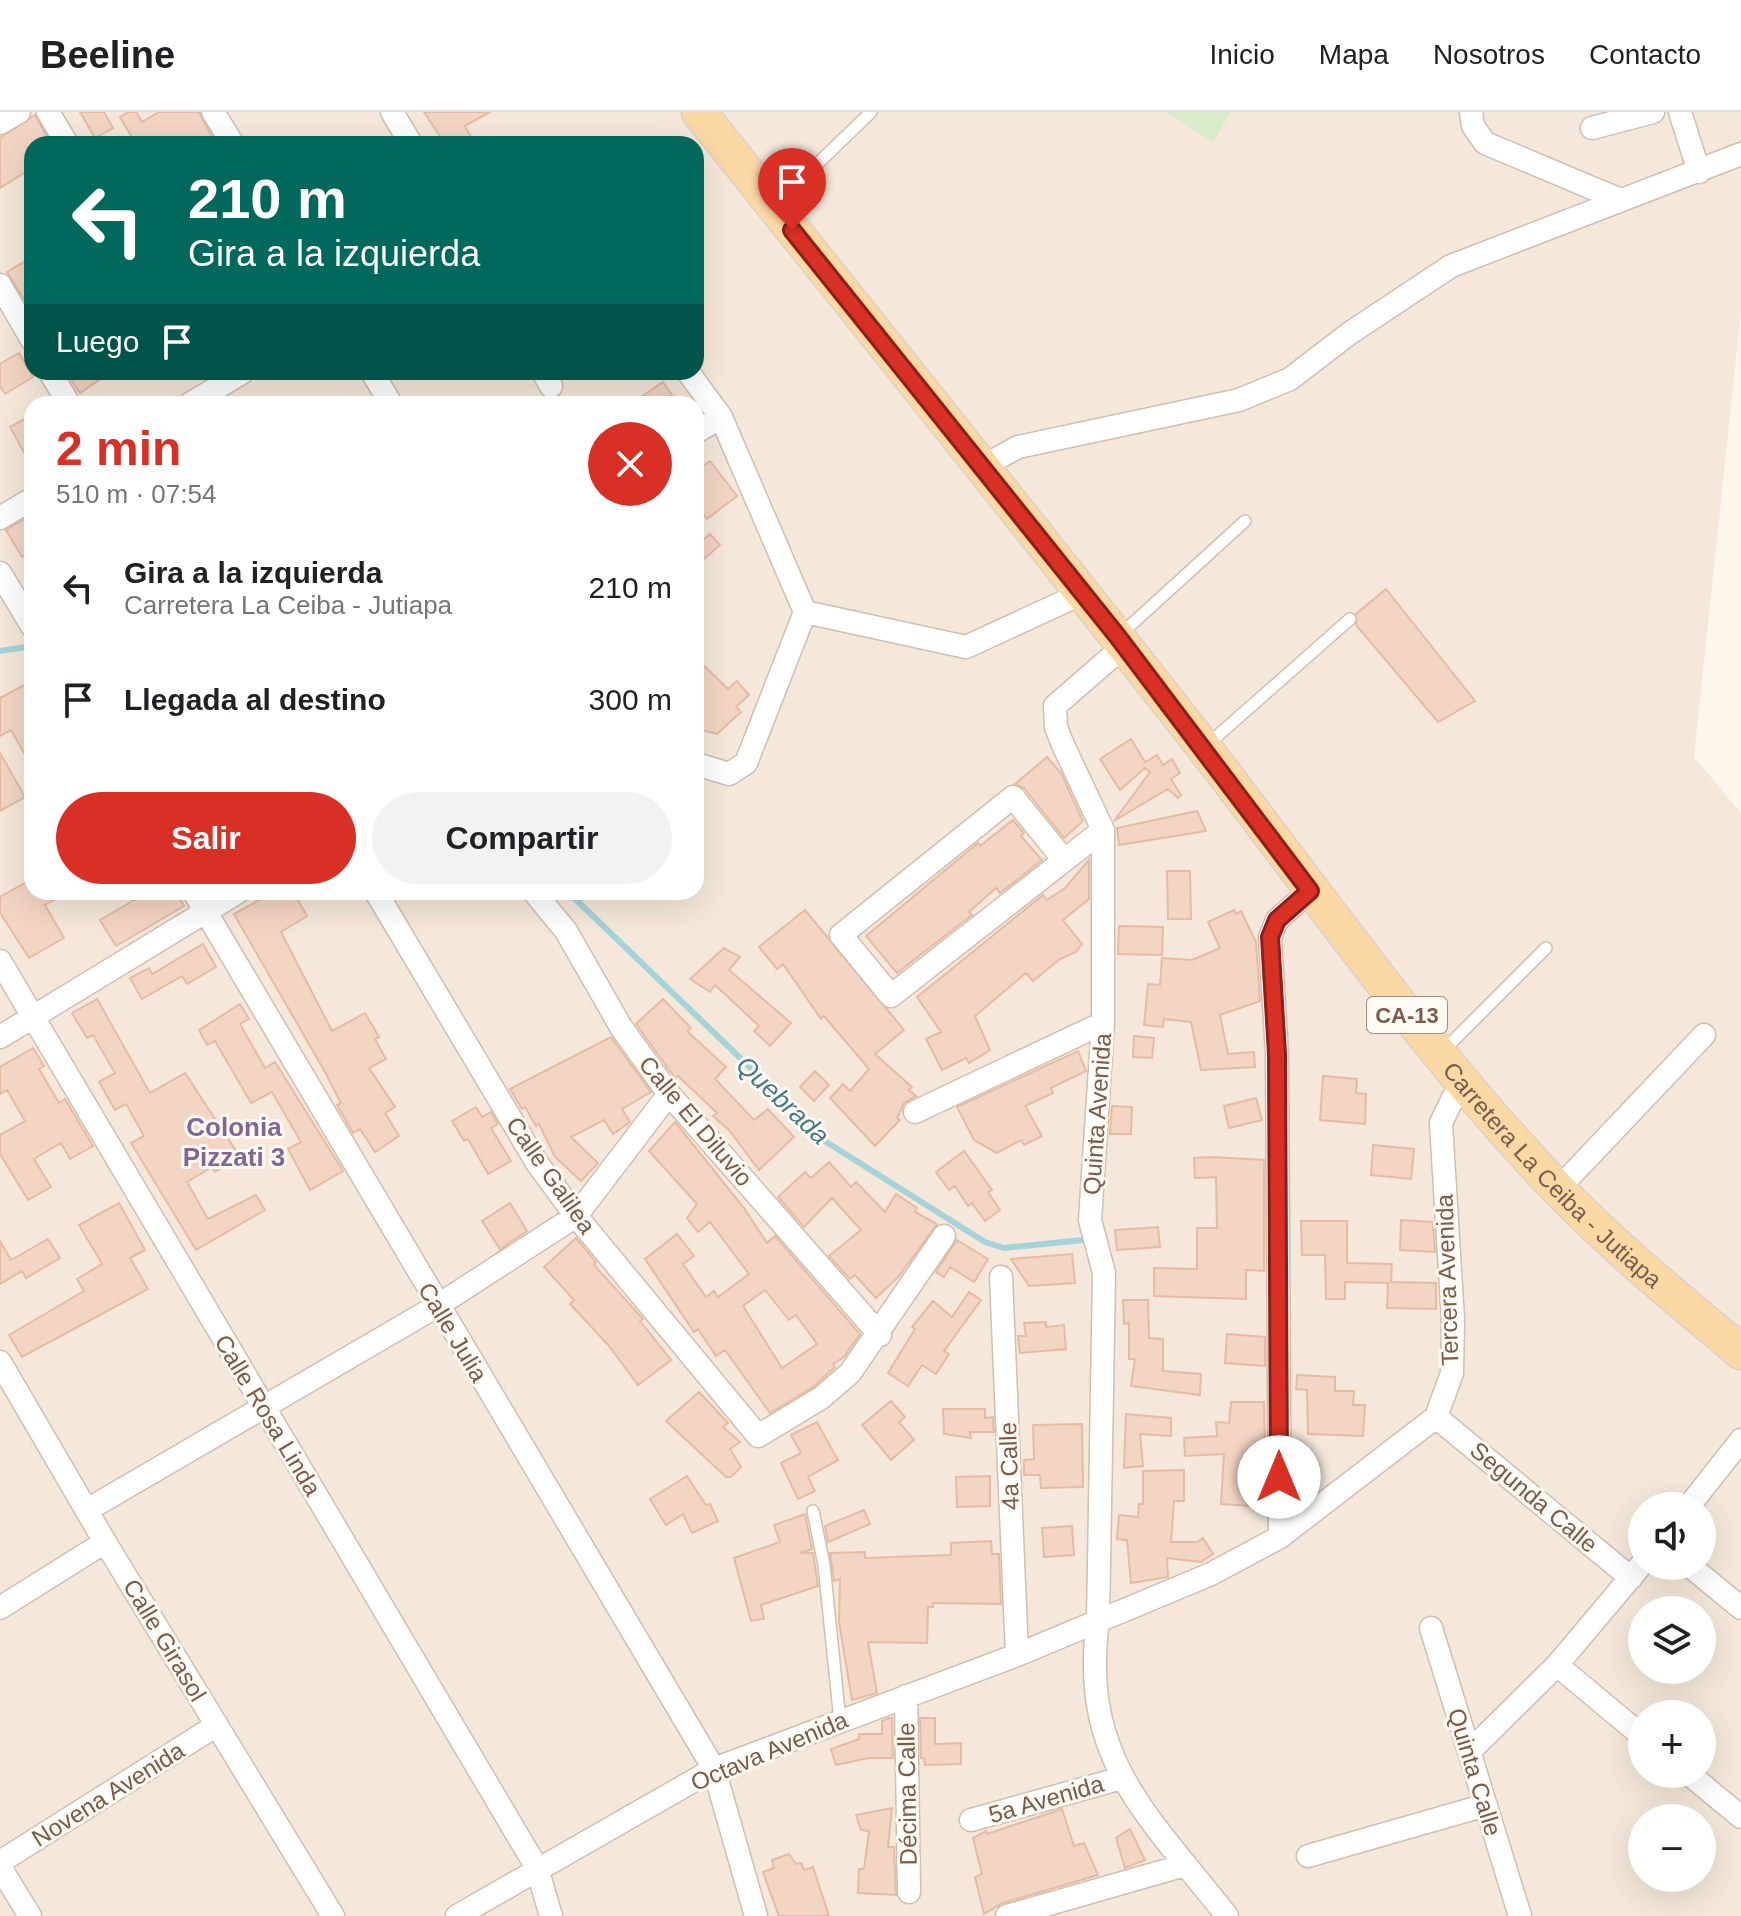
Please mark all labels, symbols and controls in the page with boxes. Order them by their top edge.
text: Beeline [40,34,175,76]
text: Inicio [1209,39,1275,70]
text: Mapa [1319,39,1389,70]
text: Nosotros [1433,39,1545,70]
text: Contacto [1589,39,1701,70]
pin [758,148,826,230]
icon: arrive [770,160,814,204]
text: 210 m [188,167,347,230]
icon: left [56,168,160,272]
text: Gira a la izquierda [188,233,480,274]
icon: arrive [155,320,199,364]
text: Luego [56,325,139,358]
text: 2 min [56,422,181,475]
button: close [588,422,672,506]
text: 510 m · 07:54 [56,479,216,509]
text: Gira a la izquierda [124,556,382,589]
icon: left [56,566,100,610]
text: 210 m [589,571,672,604]
text: Carretera La Ceiba - Jutiapa [124,590,452,620]
icon: arrive [56,678,100,722]
text: Llegada al destino [124,683,386,716]
text: 300 m [589,683,672,716]
button: Salir [56,792,356,884]
button: Compartir [372,792,672,884]
road number: CA-13 [1367,997,1447,1033]
street label: Quinta Avenida [1078,1031,1116,1196]
water label: Quebrada [730,1050,836,1150]
street label: Calle El Diluvio [634,1051,758,1191]
street label: Carretera La Ceiba - Jutiapa [1438,1056,1668,1293]
district label: Colonia Pizzati 3 [183,1112,285,1172]
street label: Calle Galilea [501,1112,601,1239]
street label: Tercera Avenida [1430,1193,1463,1366]
street label: Calle Julia [413,1278,493,1387]
street label: Calle Rosa Linda [209,1330,327,1501]
street label: 4a Calle [994,1422,1024,1510]
position arrow [1237,1435,1321,1519]
street label: Segunda Calle [1465,1436,1603,1558]
map controls [1628,1492,1716,1892]
button: sound [1628,1492,1716,1580]
street label: Calle Girasol [118,1574,212,1706]
button: layers [1628,1596,1716,1684]
button: + [1628,1700,1716,1788]
street label: Quinta Calle [1443,1705,1507,1839]
street label: Octava Avenida [687,1706,852,1796]
street label: Décima Calle [892,1722,922,1866]
street label: Novena Avenida [27,1736,190,1852]
street label: 5a Avenida [985,1770,1107,1828]
button: − [1628,1804,1716,1892]

